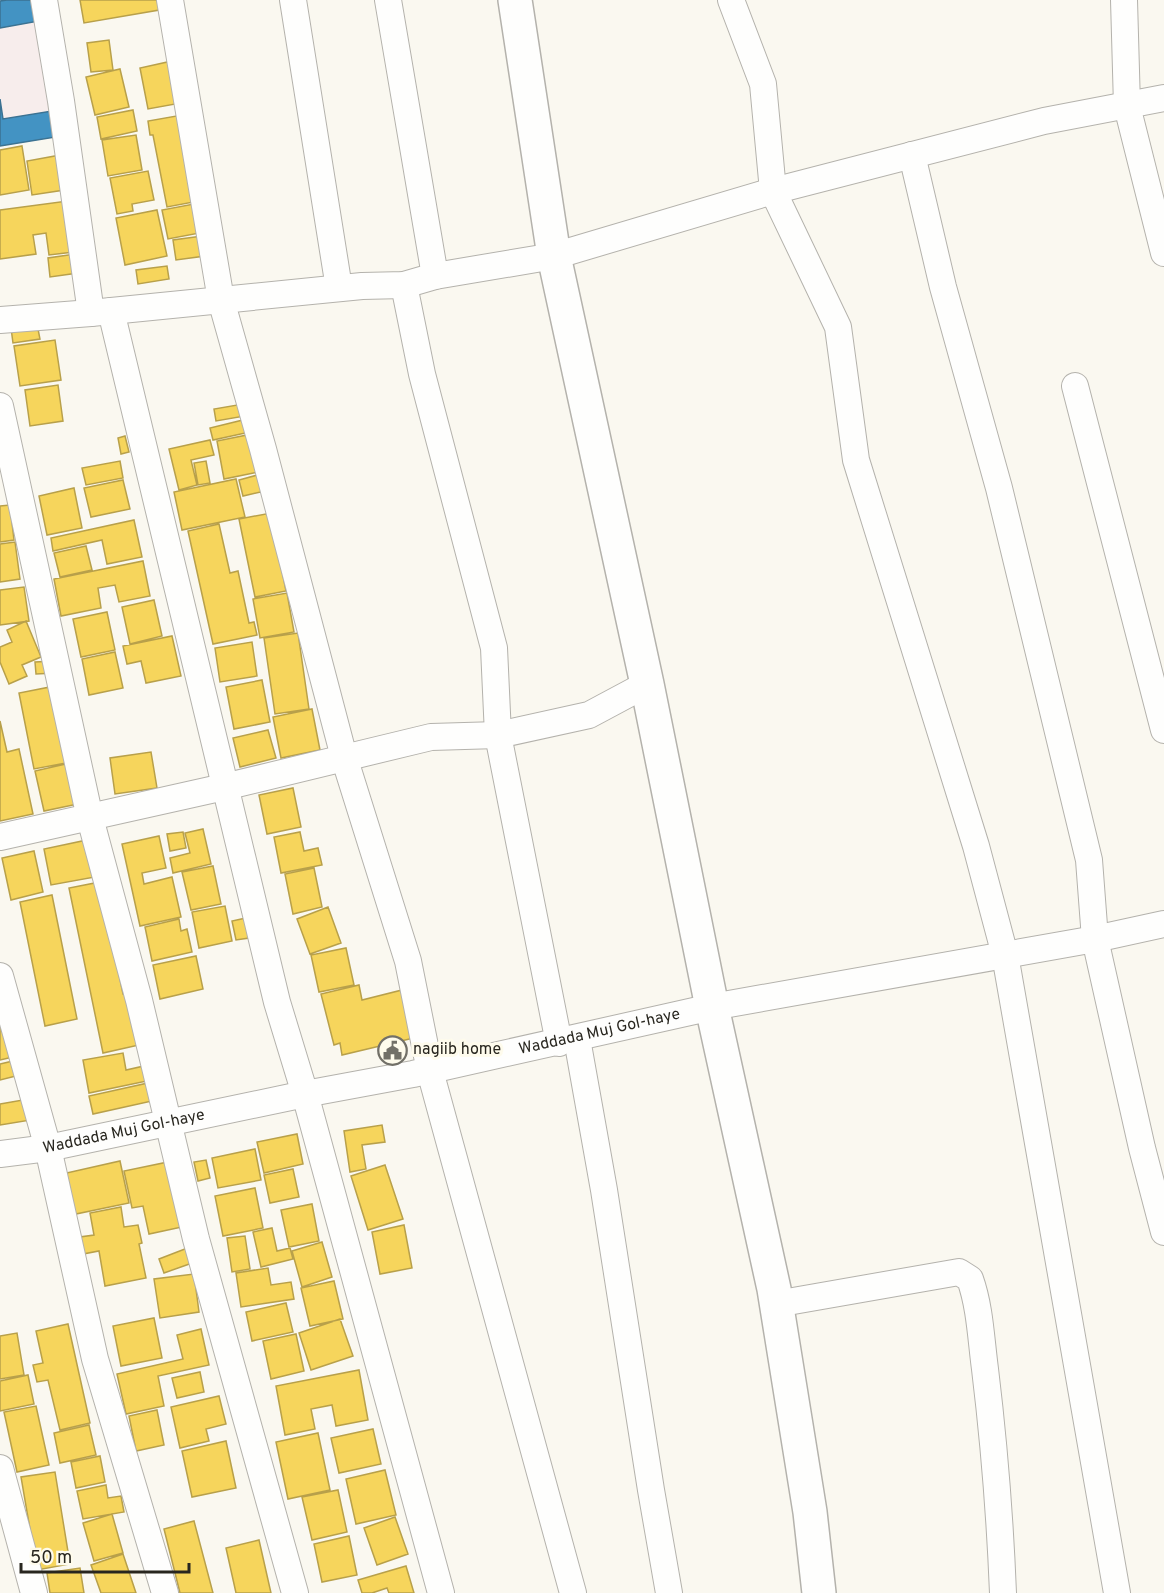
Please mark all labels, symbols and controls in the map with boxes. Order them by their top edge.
street label: Waddada Muj Gol-haye [517,1004,682,1060]
public building icon: nagiib home [376,1034,408,1066]
place label: nagiib home [413,1040,501,1060]
street label: Waddada Muj Gol-haye [41,1105,207,1159]
scale bar [21,1536,189,1574]
text: 50 m [30,1547,72,1570]

